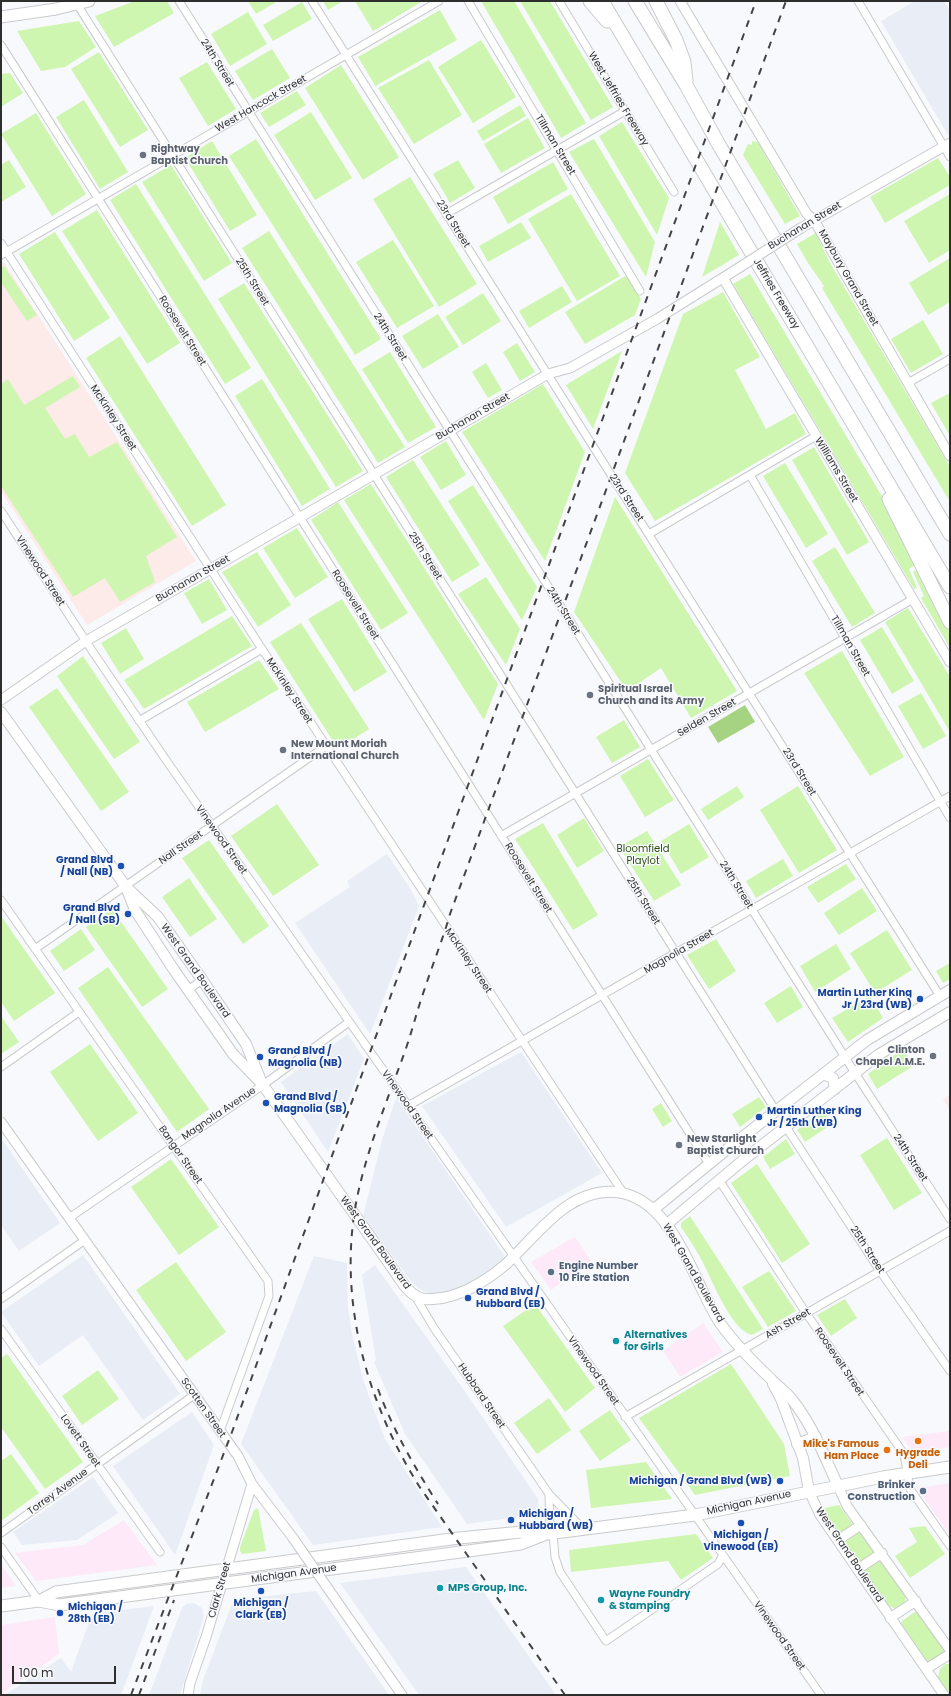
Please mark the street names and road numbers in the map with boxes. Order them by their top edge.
street label: 24th Street [198,37,236,89]
street label: West Jeffries Freeway [585,50,651,148]
street label: West Hancock Street [213,73,309,135]
street label: Tillman Street [532,113,578,177]
street label: 23rd Street [434,198,472,250]
street label: Buchanan Street [766,199,844,253]
street label: Maybury Grand Street [815,228,881,328]
street label: 25th Street [233,256,271,308]
street label: Jeffries Freeway [750,257,802,331]
street label: Roosevelt Street [156,294,208,368]
street label: 24th Street [371,311,409,363]
street label: McKinley Street [87,383,139,453]
street label: Buchanan Street [434,391,512,443]
street label: Williams Street [812,435,860,505]
street label: 23rd Street [606,472,646,524]
street label: 25th Street [406,530,444,582]
street label: Vinewood Street [13,534,67,608]
street label: Buchanan Street [154,553,232,605]
street label: Roosevelt Street [329,568,381,642]
street label: 24th Street [544,585,582,637]
street label: Tillman Street [828,613,872,679]
street label: McKinley Street [263,656,315,726]
street label: Selden Street [675,696,739,740]
street label: 23rd Street [780,746,818,798]
street label: Vinewood Street [193,803,249,877]
street label: Nall Street [157,829,205,867]
street label: Roosevelt Street [502,841,554,915]
street label: 24th Street [717,859,755,911]
street label: 25th Street [624,875,662,927]
street label: West Grand Boulevard [158,922,232,1020]
street label: McKinley Street [442,926,494,996]
street label: Magnolia Street [642,927,716,977]
street label: Vinewood Street [379,1068,435,1142]
street label: Magnolia Avenue [180,1085,258,1143]
street label: Bangor Street [156,1124,204,1186]
street label: 24th Street [890,1132,930,1184]
street label: West Grand Boulevard [337,1194,413,1292]
street label: West Grand Boulevard [660,1221,726,1325]
street label: 25th Street [847,1224,887,1276]
street label: Ash Street [763,1306,813,1342]
street label: Roosevelt Street [812,1325,866,1399]
street label: Vinewood Street [565,1334,621,1408]
street label: Hubbard Street [455,1361,507,1431]
street label: Scotten Street [178,1376,228,1440]
street label: Lovett Street [57,1412,103,1470]
street label: Torrey Avenue [26,1466,90,1518]
street label: Michigan Avenue [706,1488,792,1518]
street label: West Grand Boulevard [813,1505,885,1605]
street label: Clark Street [206,1561,234,1619]
street label: Michigan Avenue [251,1562,337,1586]
street label: Vinewood Street [751,1599,807,1673]

